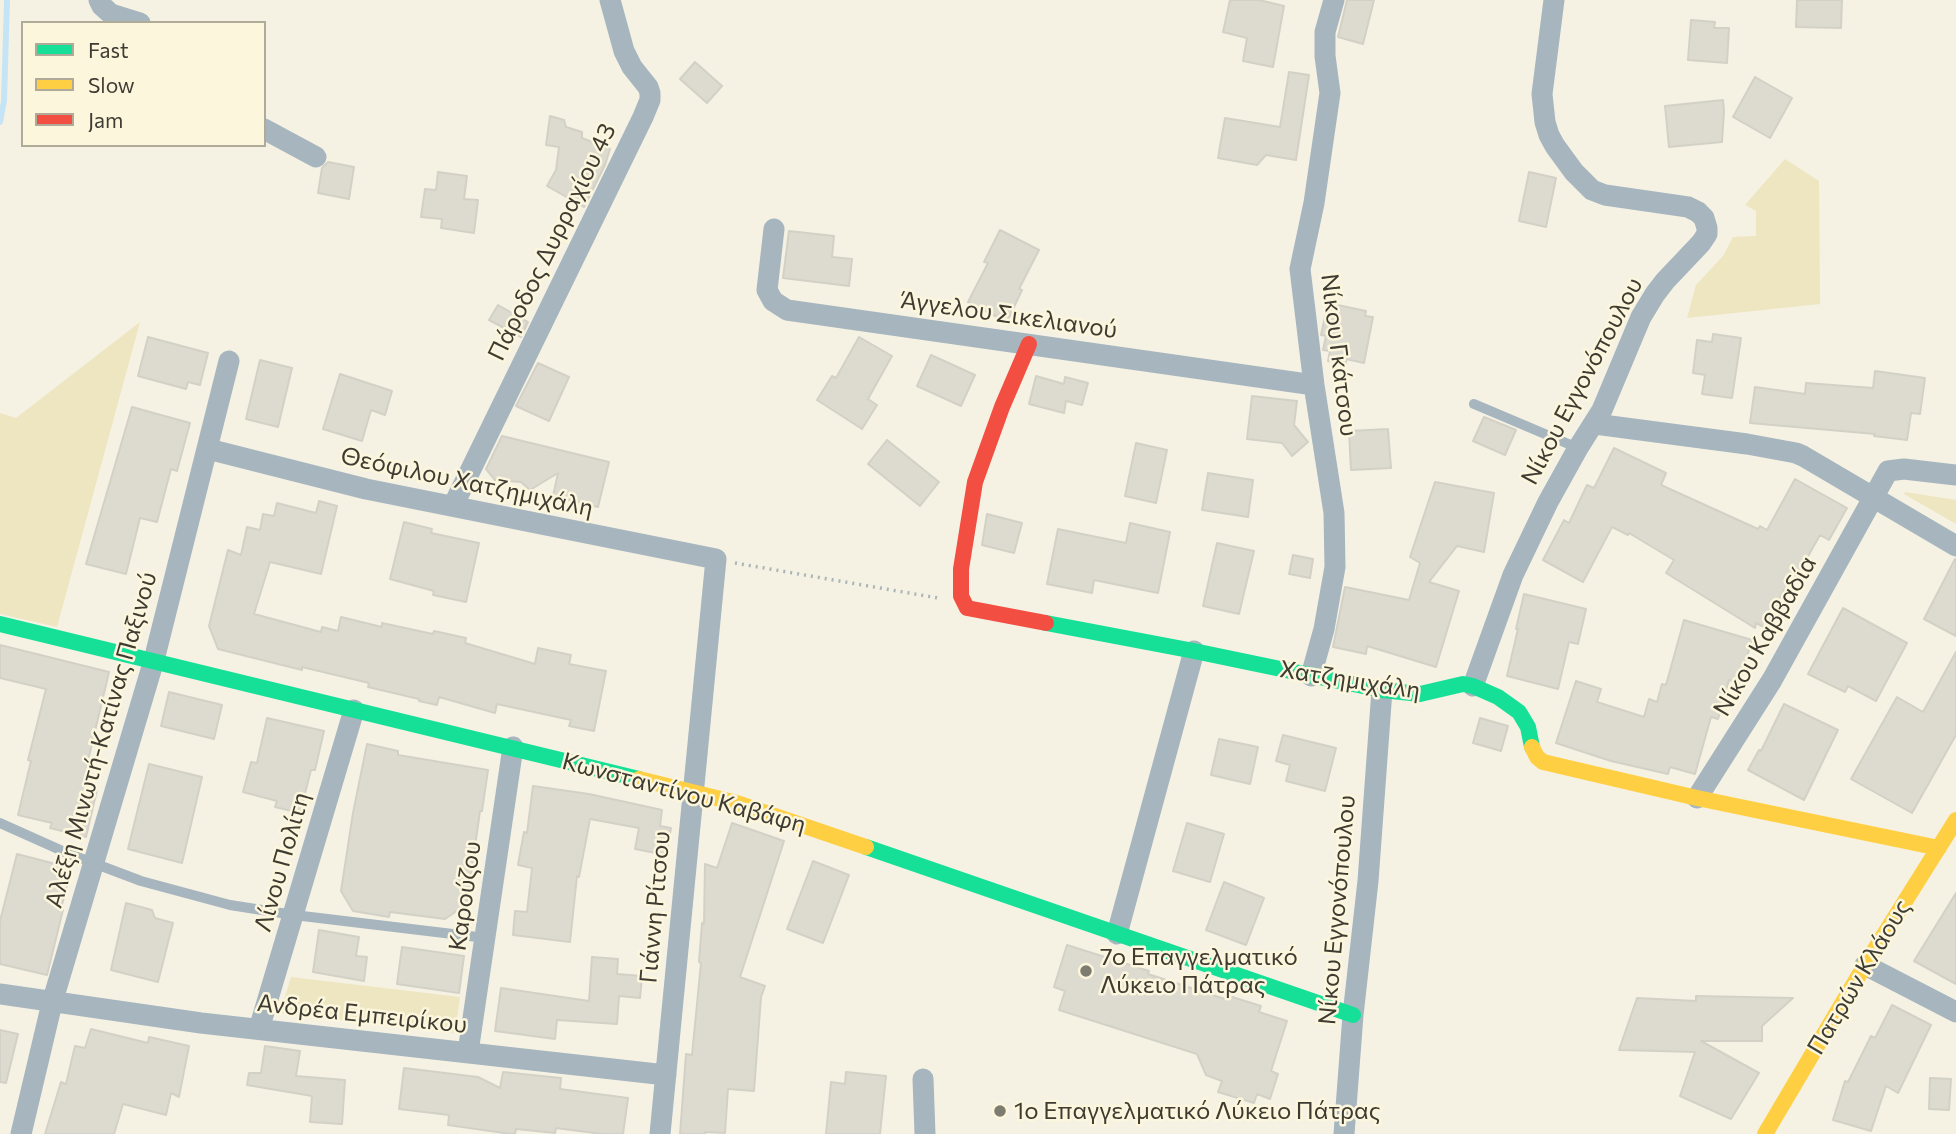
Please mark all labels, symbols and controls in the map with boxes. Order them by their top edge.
legend [21,21,266,147]
text: Fast [88,37,129,62]
text: Slow [88,72,135,97]
text: Jam [88,107,123,132]
street label: Πάροδος Δυρραχίου 43 [482,119,622,365]
street label: Νίκου Γκάτσου [1315,272,1363,438]
street label: Νίκου Εγγονόπουλου [1515,273,1649,489]
street label: Άγγελου Σικελιανού [899,286,1119,344]
street label: Θεόφιλου Χατζημιχάλη [338,441,596,523]
street label: Νίκου Καββαδία [1707,551,1823,721]
street label: Αλέξη Μινωτή-Κατίνας Παξινού [39,569,163,911]
street label: Χατζημιχάλη [1278,655,1422,705]
street label: Κωνσταντίνου Καβάφη [559,747,809,839]
street label: Λίνου Πολίτη [248,789,316,935]
street label: Νίκου Εγγονόπουλου [1313,794,1361,1026]
street label: Γιάννη Ρίτσου [634,830,676,984]
street label: Καρούζου [443,839,487,953]
street label: Πατρών Κλάους [1801,894,1917,1060]
place label: 7ο Επαγγελματικό Λύκειο Πάτρας [1100,943,1298,999]
marker: 7ο Επαγγελματικό Λύκειο Πάτρας [1078,963,1094,979]
street label: Ανδρέα Εμπειρίκου [255,989,469,1039]
place label: 1o Επαγγελματικό Λύκειο Πάτρας [1014,1097,1381,1125]
marker: 1o Επαγγελματικό Λύκειο Πάτρας [992,1103,1008,1119]

